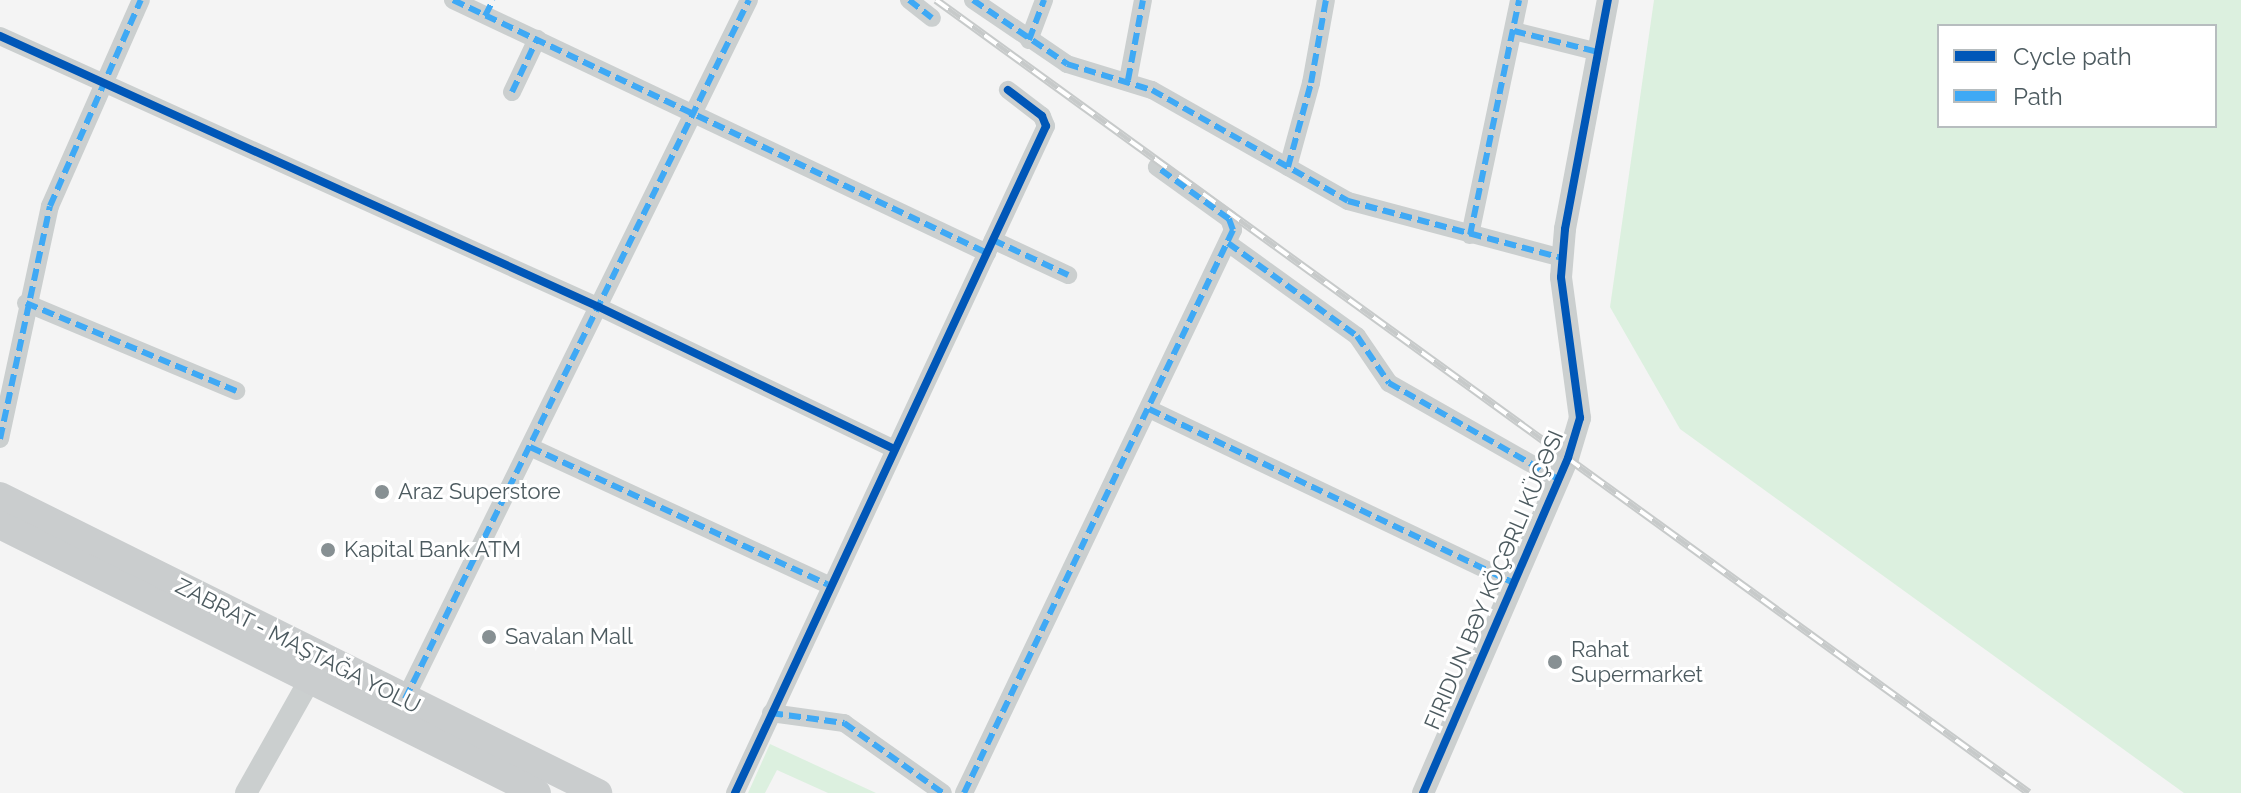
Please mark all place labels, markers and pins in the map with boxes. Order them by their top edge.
place label: Araz Superstore [398,479,561,505]
marker: Araz Superstore [373,483,391,501]
place label: Kapital Bank ATM [344,537,522,563]
marker: Kapital Bank ATM [319,541,337,559]
place label: Savalan Mall [505,624,633,650]
marker: Savalan Mall [480,628,498,646]
place label: Rahat Supermarket [1571,636,1703,688]
marker: Rahat Supermarket [1546,653,1564,671]

